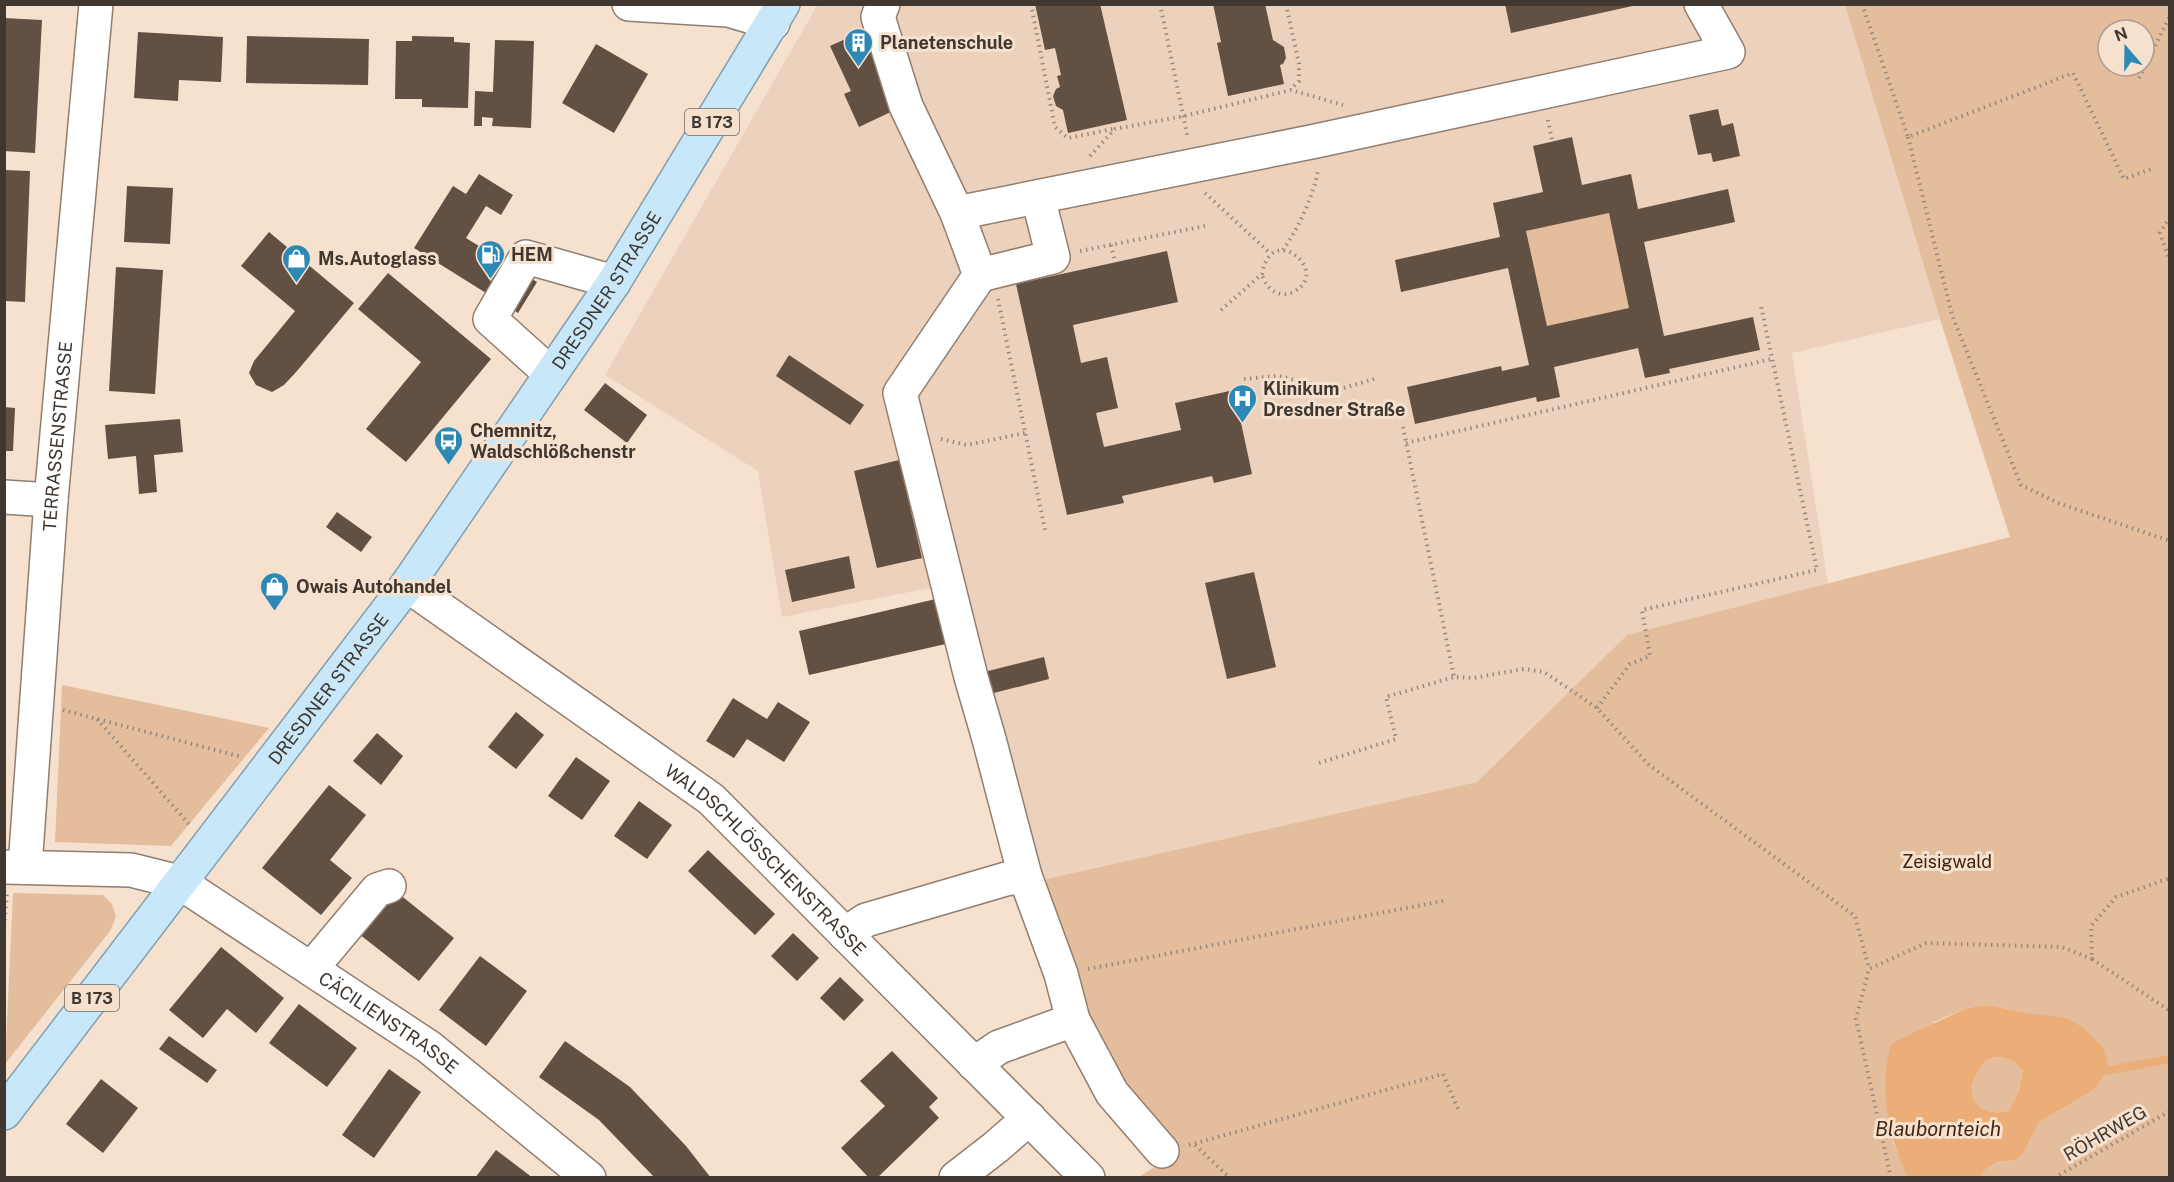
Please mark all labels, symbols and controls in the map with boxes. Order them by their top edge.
north arrow [2096,18,2156,78]
text: N [2112,23,2130,45]
building icon: Planetenschule [843,26,875,68]
place label: Planetenschule [880,32,1013,53]
road number: B 173 [685,109,739,135]
street label: DRESDNER STRASSE [547,207,665,373]
fuel station icon: HEM [474,238,506,280]
shop icon: Ms.Autoglass [281,242,313,284]
place label: HEM [511,244,553,265]
place label: Ms.Autoglass [318,248,437,269]
street label: TERRASSENSTRASSE [38,340,76,532]
place label: Klinikum Dresdner Straße [1263,378,1406,420]
hospital icon: Klinikum Dresdner Straße [1226,382,1258,424]
place label: Chemnitz, Waldschlößchenstr [470,420,636,462]
bus stop icon: Chemnitz, Waldschlößchenstr [433,424,465,466]
shop icon: Owais Autohandel [259,570,291,612]
place label: Owais Autohandel [296,576,452,597]
street label: DRESDNER STRASSE [264,609,392,768]
street label: WALDSCHLÖSSCHENSTRASSE [661,760,871,960]
park label: Zeisigwald [1902,851,1992,872]
street label: CÄCILIENSTRASSE [315,967,463,1078]
road number: B 173 [65,985,119,1011]
street label: RÖHRWEG [2059,1100,2150,1165]
water label: Blaubornteich [1875,1117,2001,1141]

